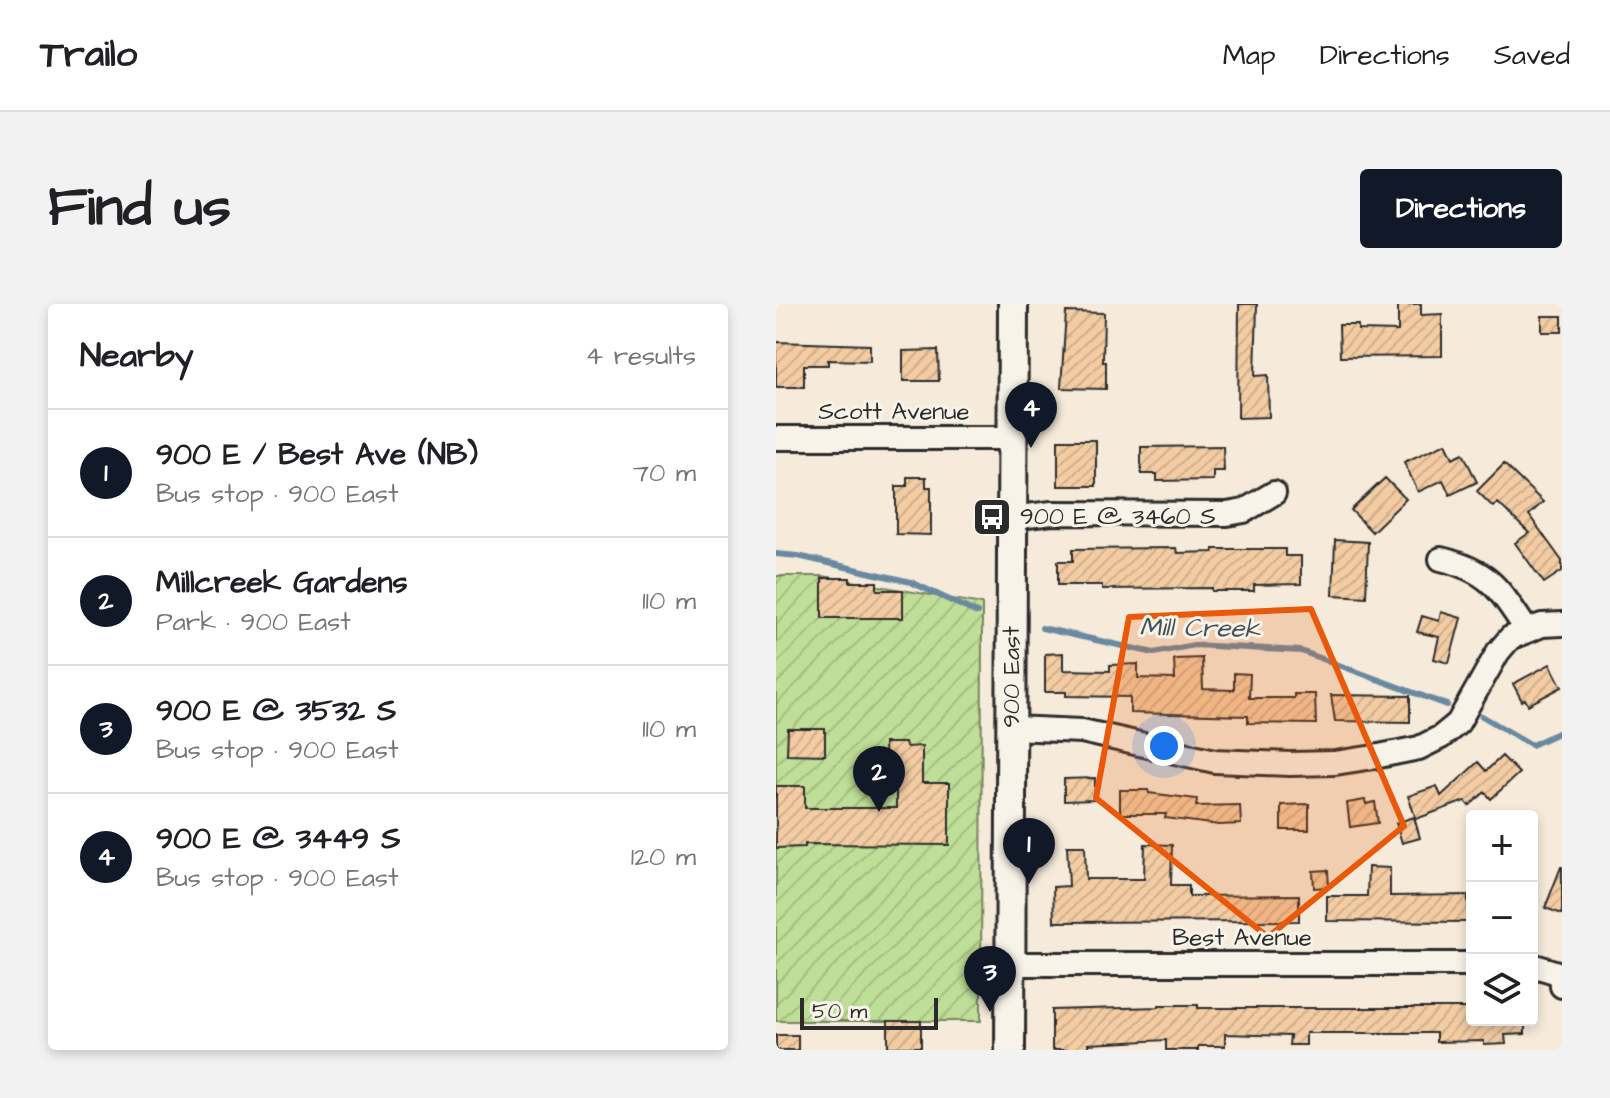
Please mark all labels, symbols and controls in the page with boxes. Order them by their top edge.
text: Trailo [40,29,137,81]
text: Map [1223,36,1276,75]
text: Directions [1320,36,1450,75]
text: Saved [1494,36,1570,75]
text: Find us [48,169,231,247]
button: Directions [1360,169,1562,248]
text: Nearby [80,332,194,380]
text: 4 results [586,338,696,374]
pin: 4 [1005,382,1057,448]
street label: Scott Avenue [818,395,970,429]
text: 900 E / Best Ave (NB) [156,434,478,476]
text: 1 [104,455,108,491]
text: 70 m [633,455,696,491]
text: Bus stop · 900 East [156,476,398,512]
bus stop icon: 900 E @ 3460 S [971,496,1013,538]
place label: 900 E @ 3460 S [1020,500,1216,534]
text: Millcreek Gardens [156,562,407,604]
text: 2 [99,583,113,619]
text: 110 m [642,583,696,619]
text: Park · 900 East [156,604,351,640]
water label: Mill Creek [1139,609,1262,647]
street label: 900 East [995,626,1029,728]
text: 900 E @ 3532 S [156,690,396,732]
text: 3 [99,711,113,747]
text: 110 m [642,711,696,747]
your location [1144,726,1184,766]
text: Bus stop · 900 East [156,732,398,768]
pin: 2 [853,746,905,812]
map controls [1466,810,1538,1026]
button: + [1466,810,1538,882]
text: 900 E @ 3449 S [156,818,400,860]
pin: 1 [1003,818,1055,884]
text: 4 [97,839,115,875]
text: 120 m [631,839,696,875]
text: Bus stop · 900 East [156,860,398,896]
button: − [1466,882,1538,954]
street label: Best Avenue [1172,921,1312,955]
pin: 3 [964,946,1016,1012]
button: layers [1466,954,1538,1026]
scale bar [800,994,938,1030]
text: 50 m [812,996,867,1027]

